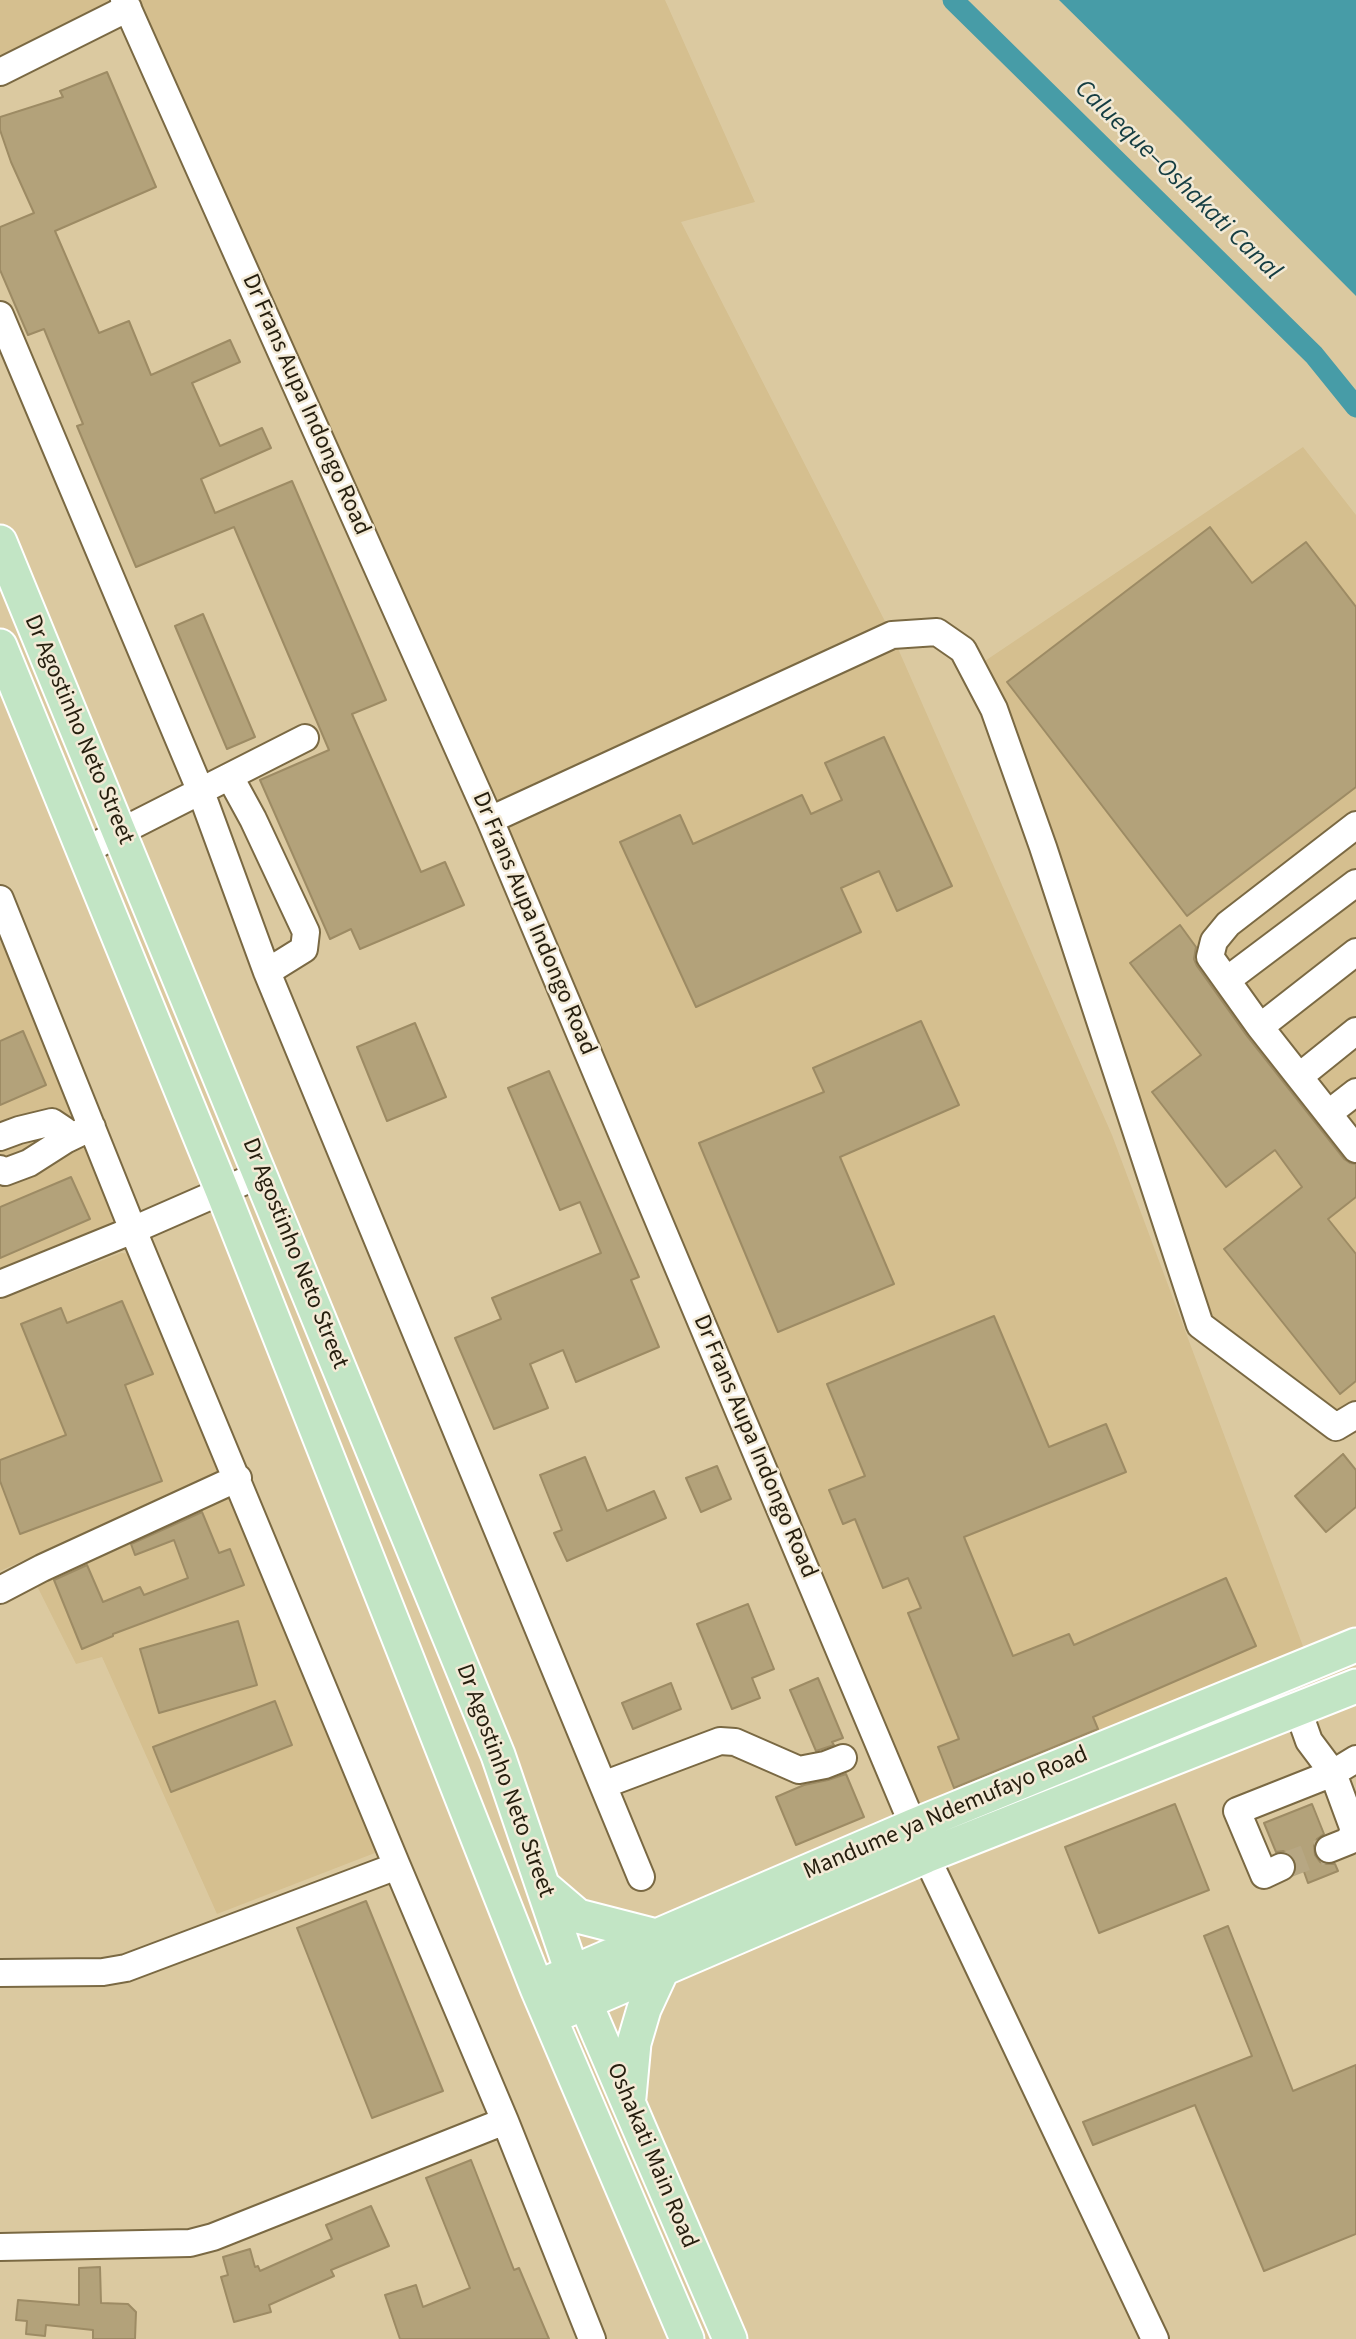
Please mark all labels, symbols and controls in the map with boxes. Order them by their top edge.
water label: Calueque–Oshakati Canal [1067,74,1287,288]
street label: Dr Frans Aupa Indongo Road [234,270,376,540]
street label: Dr Agostinho Neto Street [17,611,139,849]
street label: Dr Frans Aupa Indongo Road [464,788,602,1060]
street label: Dr Agostinho Neto Street [235,1134,353,1374]
street label: Dr Frans Aupa Indongo Road [685,1311,823,1583]
street label: Dr Agostinho Neto Street [448,1660,560,1902]
street label: Mandume ya Ndemufayo Road [800,1741,1092,1887]
street label: Oshakati Main Road [599,2059,703,2253]

